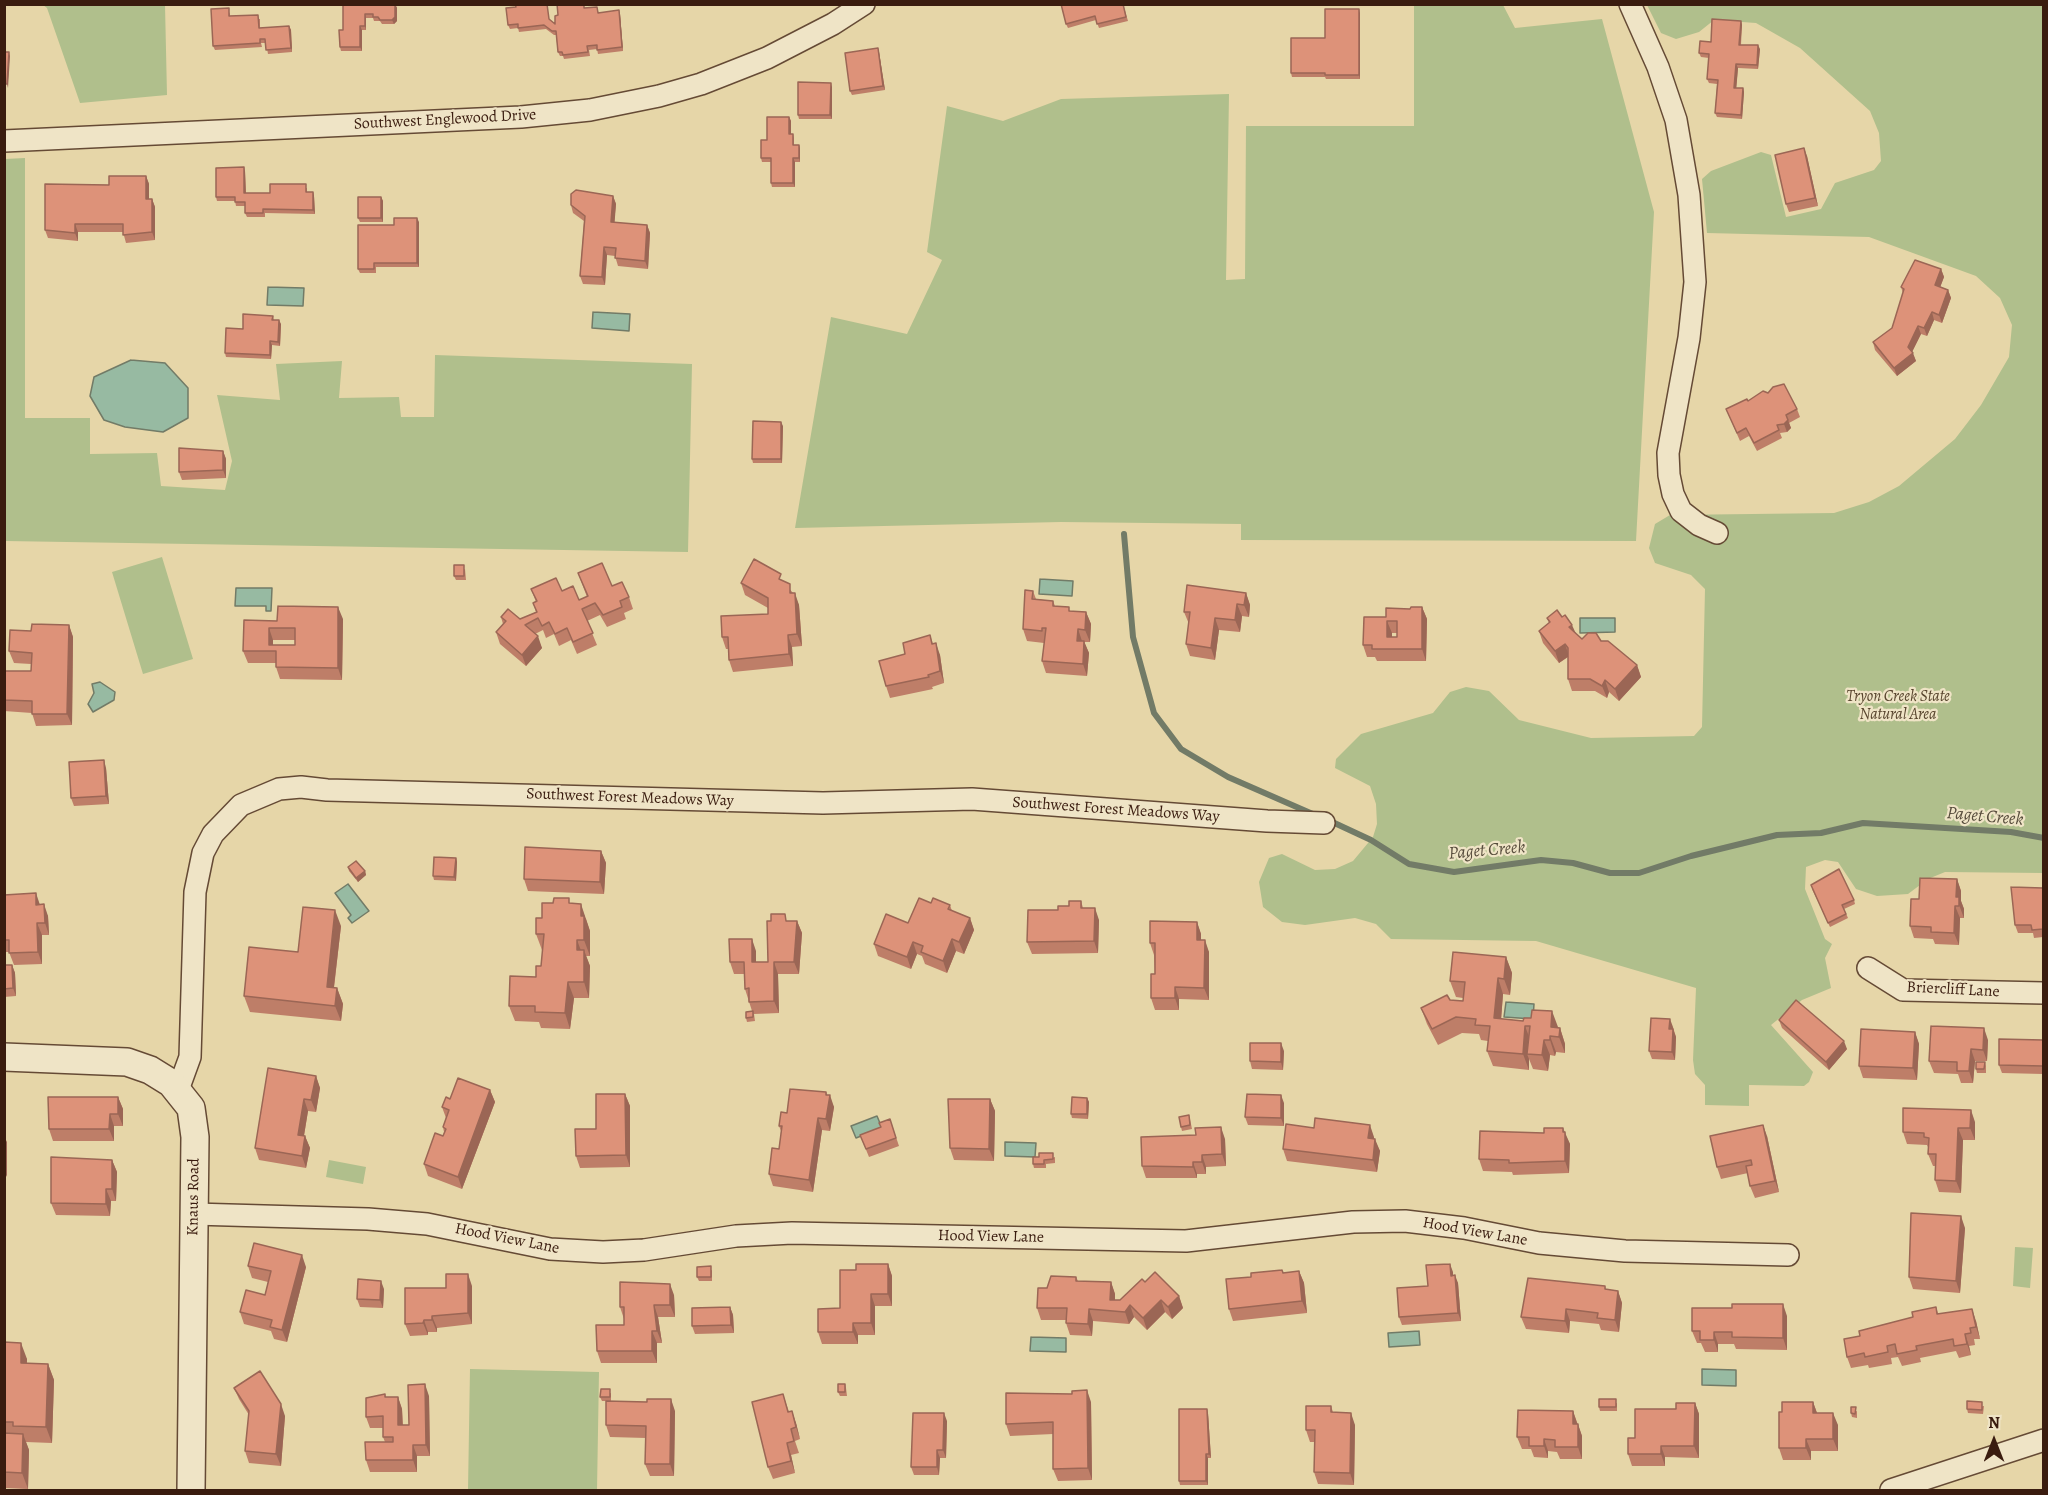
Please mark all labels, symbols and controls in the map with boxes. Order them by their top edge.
street label: Southwest Englewood Drive [353,106,537,134]
park label: Tryon Creek State Natural Area [1846,687,1950,725]
street label: Southwest Forest Meadows Way [526,785,734,811]
street label: Southwest Forest Meadows Way [1012,793,1220,827]
water label: Paget Creek [1946,803,2024,831]
water label: Paget Creek [1448,837,1526,865]
street label: Briercliff Lane [1906,978,2000,1002]
street label: Knaus Road [184,1158,204,1236]
street label: Hood View Lane [1421,1213,1529,1251]
street label: Hood View Lane [453,1219,561,1259]
street label: Hood View Lane [938,1226,1044,1248]
north arrow [1964,1411,2024,1471]
text: N [1988,1412,2000,1434]

